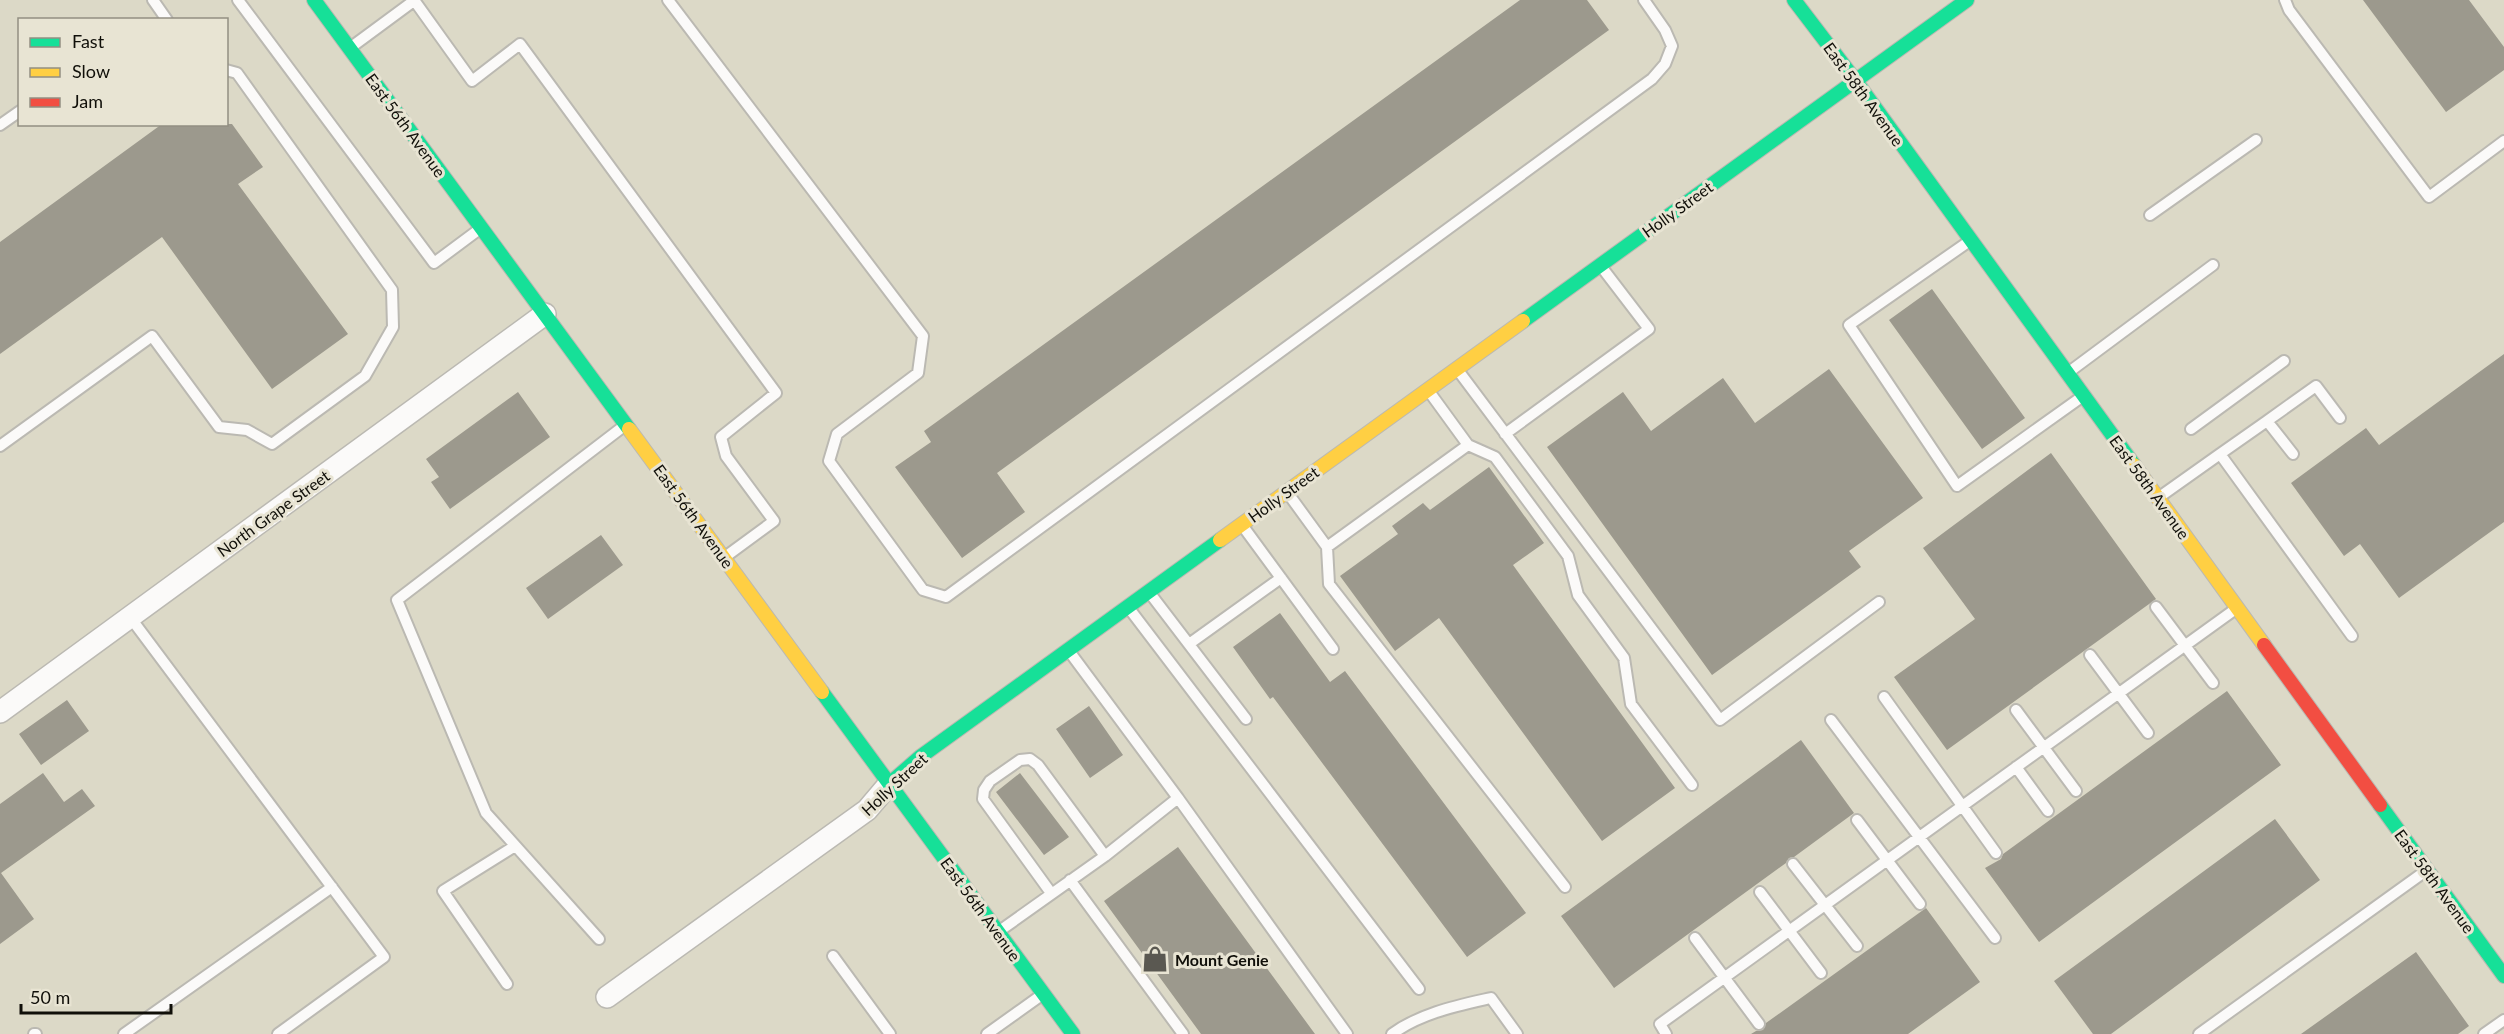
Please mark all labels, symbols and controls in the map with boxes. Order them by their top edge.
legend [18,18,228,126]
text: Fast [72,30,105,52]
street label: East 58th Avenue [1820,38,1908,150]
text: Slow [72,60,110,82]
street label: East 56th Avenue [362,69,450,181]
text: Jam [72,90,103,112]
street label: Holly Street [1638,177,1716,241]
street label: East 58th Avenue [2106,431,2194,543]
street label: East 56th Avenue [650,460,738,572]
street label: Holly Street [1244,462,1322,526]
street label: North Grape Street [213,466,333,560]
street label: Holly Street [857,749,931,819]
street label: East 58th Avenue [2391,825,2479,937]
street label: East 56th Avenue [937,853,1025,965]
shop icon: Mount Genie [1140,944,1170,974]
place label: Mount Genie [1175,950,1269,969]
scale bar [21,977,171,1015]
text: 50 m [30,986,70,1008]

